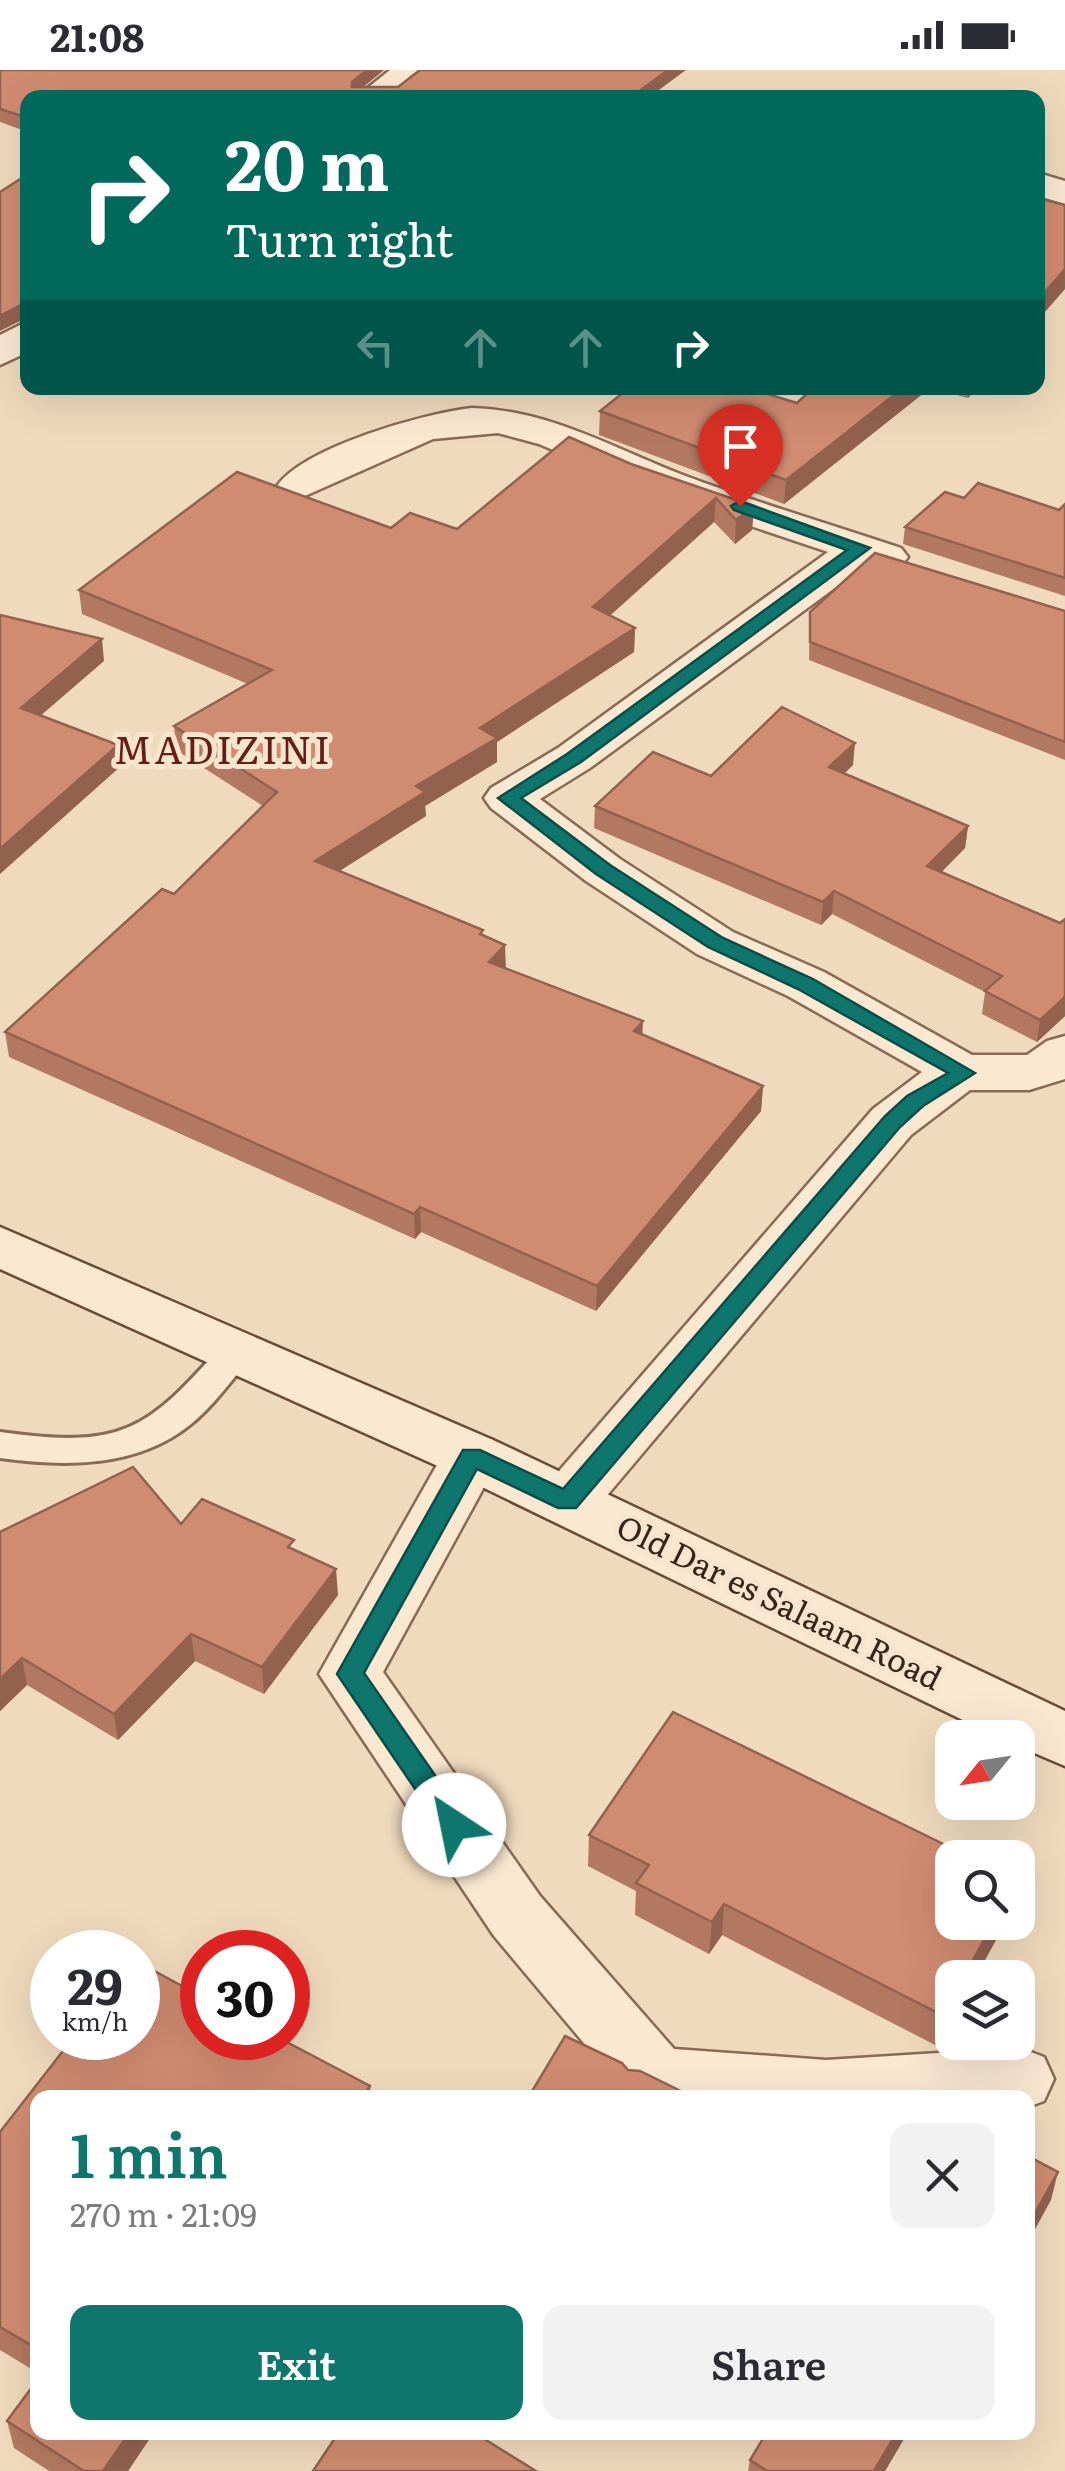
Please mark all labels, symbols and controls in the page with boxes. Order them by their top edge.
text: 21:08 [50,7,144,64]
text: 20 m [225,109,390,213]
icon: right [60,130,190,260]
text: Turn right [225,204,453,271]
icon: left [348,320,403,375]
icon: ahead [453,320,508,375]
icon: ahead [558,320,613,375]
icon: right [663,320,718,375]
pin [698,404,783,507]
icon: arrive [713,419,768,474]
district label: MADIZINI [114,719,332,776]
street label: Old Dar es Salaam Road [610,1501,951,1700]
north arrow [935,1720,1035,1820]
map controls [935,1720,1035,2060]
position arrow [402,1773,506,1877]
button: search [935,1840,1035,1940]
speed limit sign: 30 [180,1930,310,2060]
text: 29 [67,1946,123,2020]
button: layers [935,1960,1035,2060]
text: km/h [62,2002,128,2039]
text: 1 min [70,2107,228,2196]
button: close [890,2123,995,2228]
text: 270 m · 21:09 [70,2189,257,2237]
button: Exit [70,2305,523,2420]
button: Share [543,2305,995,2420]

